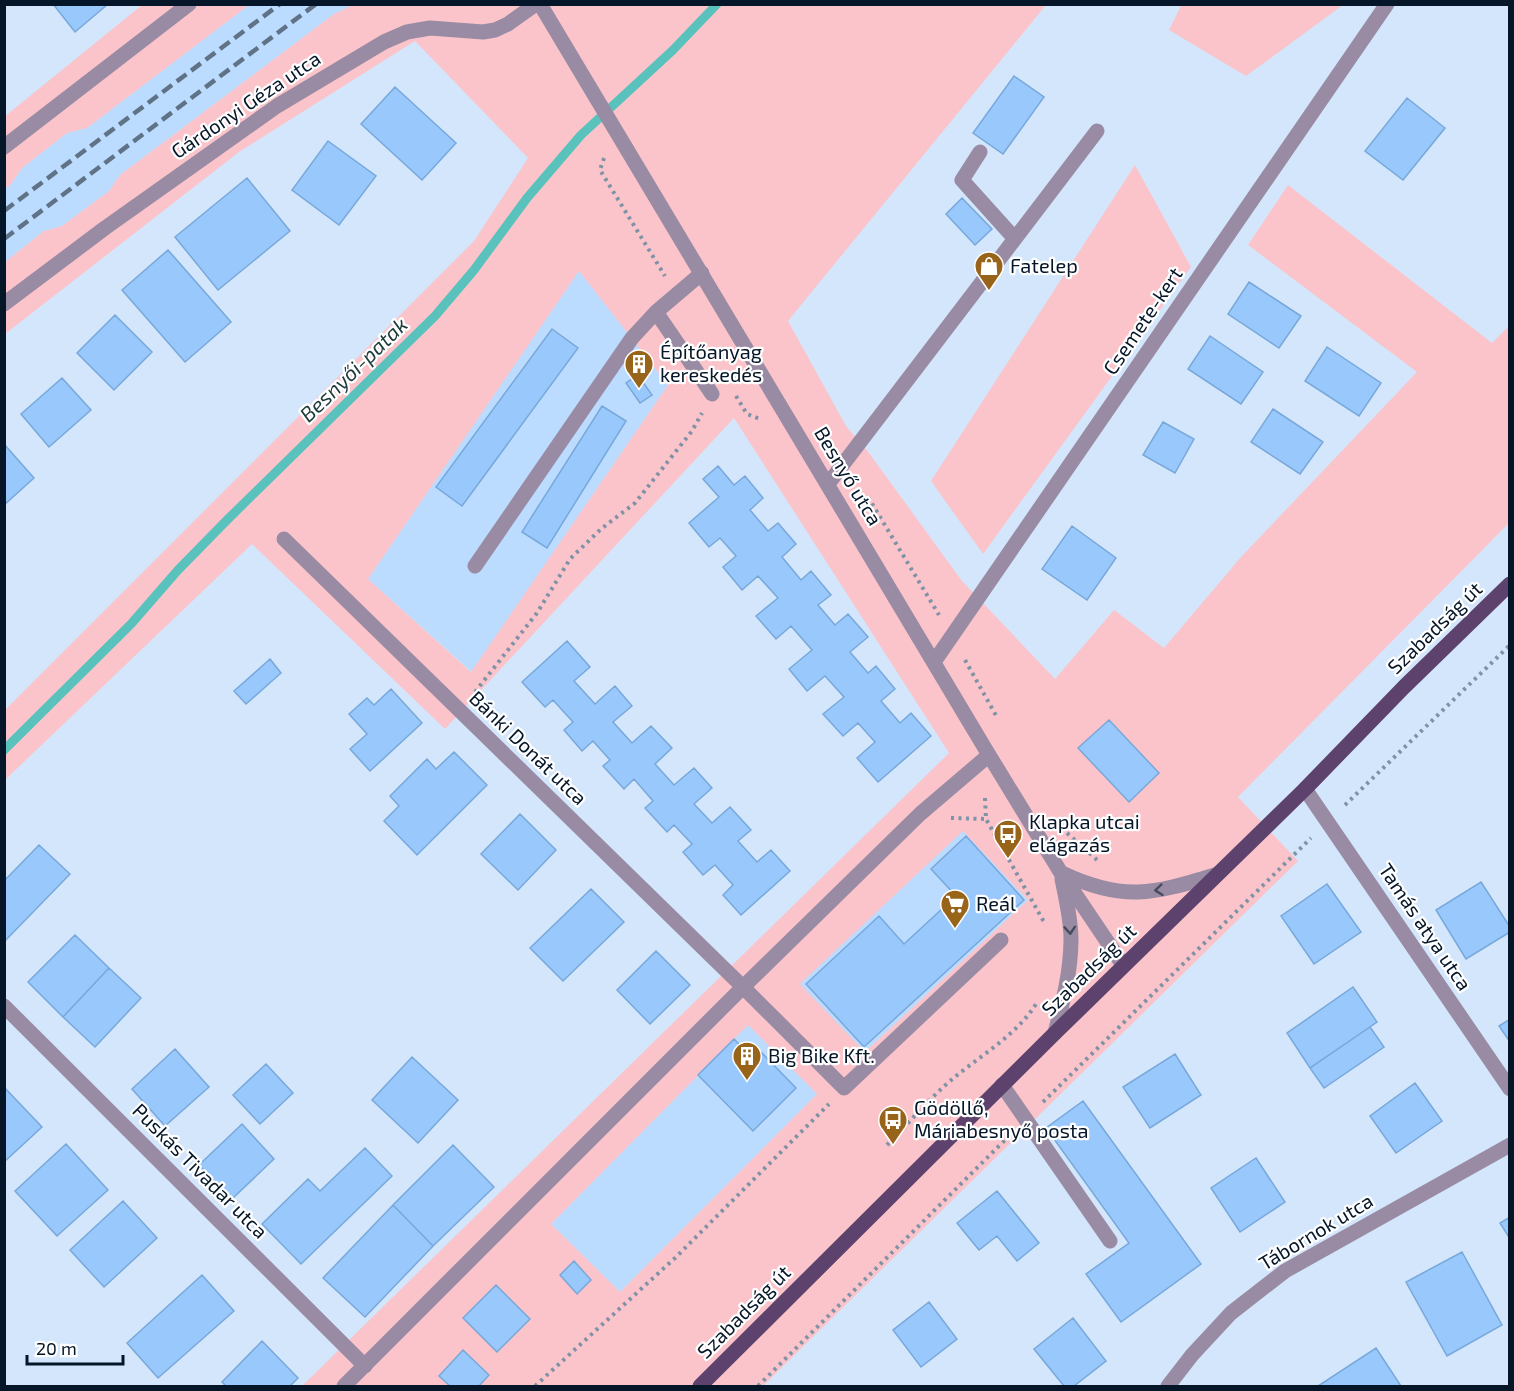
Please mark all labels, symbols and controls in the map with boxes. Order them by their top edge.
street label: Gárdonyi Géza utca [166,45,324,163]
shop icon: Fatelep [973,250,1005,292]
place label: Fatelep [1010,253,1078,277]
street label: Csemete-kert [1098,262,1187,379]
water label: Besnyői-patak [294,311,413,427]
place label: Építőanyag kereskedés [660,339,762,386]
building icon: Építőanyag kereskedés [623,348,655,390]
street label: Besnyő utca [810,422,888,529]
street label: Szabadság út [1382,576,1487,678]
street label: Bánki Donát utca [465,685,592,809]
place label: Klapka utcai elágazás [1029,809,1140,856]
bus stop icon: Klapka utcai elágazás [992,818,1024,860]
street label: Tamás atya utca [1374,858,1477,995]
one-way arrow [1154,883,1163,896]
supermarket icon: Reál [939,888,971,930]
place label: Reál [976,891,1016,915]
street label: Szabadság út [1036,918,1141,1020]
one-way arrow [1063,926,1076,935]
building icon: Big Bike Kft. [731,1040,763,1082]
place label: Big Bike Kft. [768,1043,875,1067]
place label: Gödöllő, Máriabesnyő posta [914,1095,1088,1142]
street label: Puskás Tivadar utca [128,1098,273,1243]
bus stop icon: Gödöllő, Máriabesnyő posta [877,1104,909,1146]
street label: Tábornok utca [1254,1188,1377,1275]
street label: Szabadság út [692,1259,795,1363]
scale bar [27,1328,123,1366]
text: 20 m [36,1337,77,1359]

